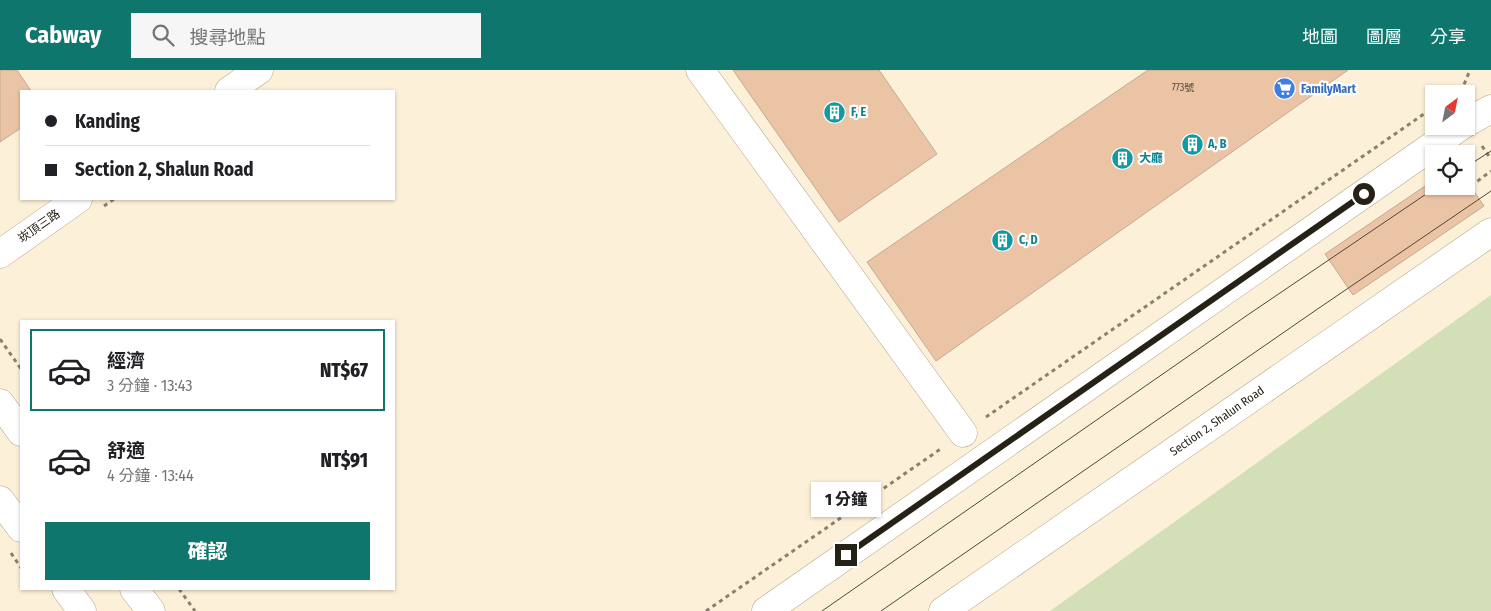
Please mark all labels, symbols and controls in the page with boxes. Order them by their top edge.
search box [131,13,481,58]
text: Cabway [25,21,101,49]
icon: search [149,21,177,49]
text: 搜尋地點 [189,26,265,49]
text: 地圖 [1302,26,1338,48]
text: 圖層 [1366,26,1402,48]
text: 分享 [1430,26,1466,48]
supermarket icon: FamilyMart [1273,77,1297,101]
house number: 773號 [1172,82,1194,94]
place label: FamilyMart [1301,82,1357,96]
north arrow [1425,85,1475,135]
map controls [1425,85,1475,195]
building icon: F, E [823,100,847,124]
place label: F, E [851,105,867,119]
text: Kanding [75,110,140,133]
building icon: A, B [1180,132,1204,156]
place label: A, B [1207,137,1227,151]
button: locate [1425,145,1475,195]
building icon: 大廳 [1111,146,1135,170]
place label: 大廳 [1139,151,1163,165]
text: Section 2, Shalun Road [75,158,254,181]
route start [1353,183,1375,205]
street label: 崁頂三路 [15,206,63,246]
building icon: C, D [991,228,1015,252]
place label: C, D [1019,233,1038,247]
icon: car [47,348,92,393]
text: 經濟 [107,349,145,372]
text: NT$67 [320,359,368,382]
text: 3 分鐘 · 13:43 [107,376,192,395]
street label: Section 2, Shalun Road [1167,383,1267,459]
icon: car [47,438,92,483]
text: 舒適 [107,439,145,462]
text: NT$91 [320,449,368,472]
text: 4 分鐘 · 13:44 [107,466,194,485]
callout: 1 分鐘 [811,482,881,518]
text: 1 分鐘 [825,490,867,509]
button: 確認 [45,522,370,580]
route end [835,544,857,566]

